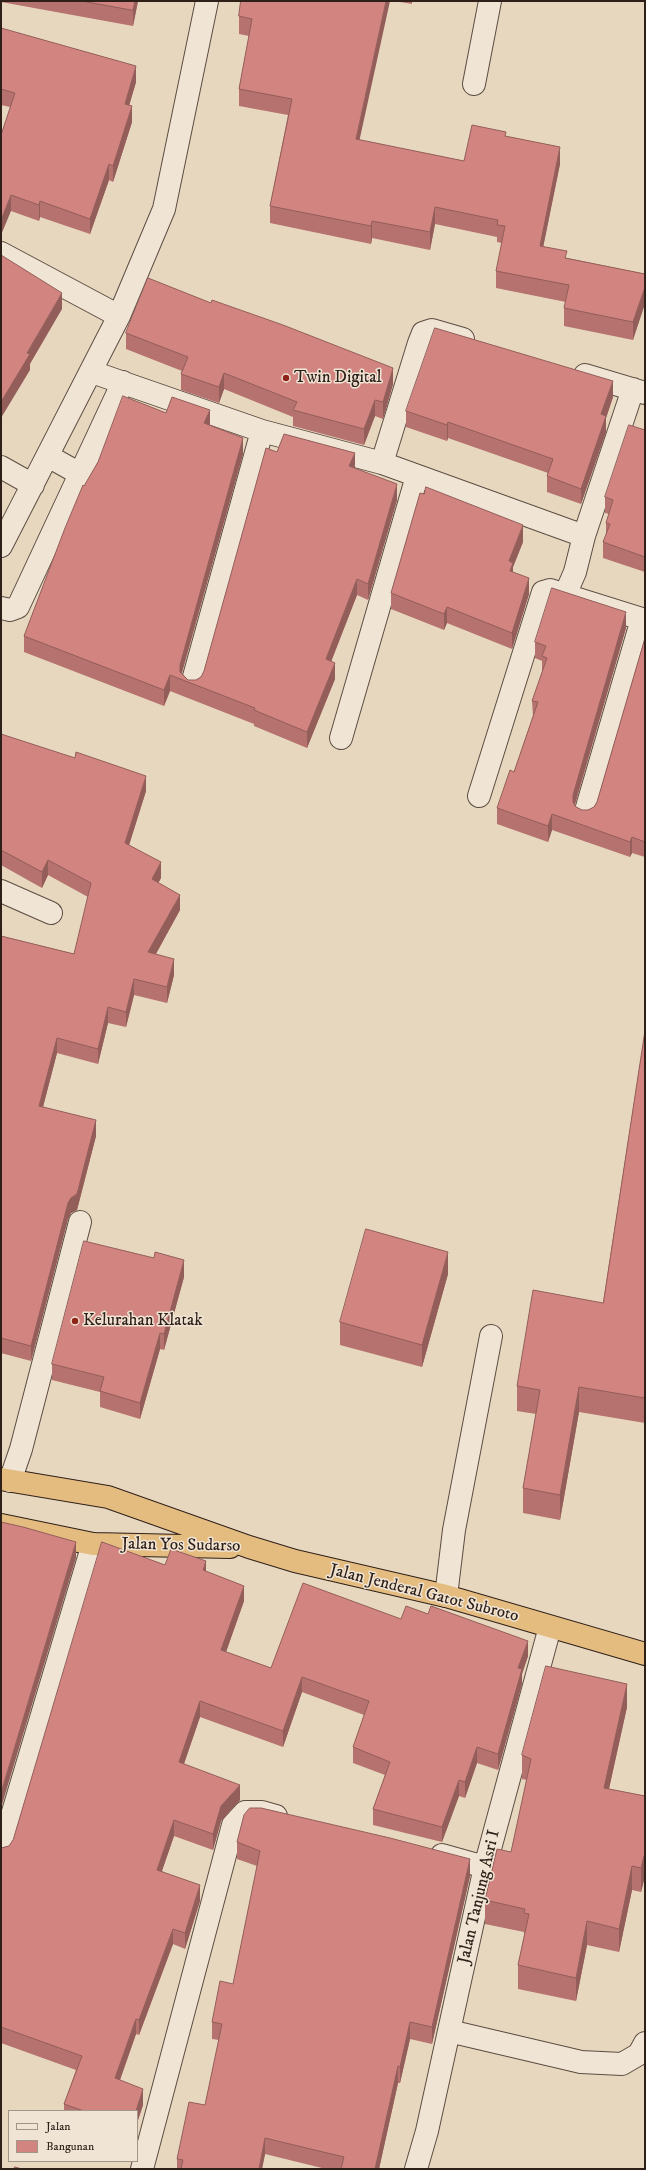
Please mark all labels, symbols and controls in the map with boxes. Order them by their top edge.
place label: Twin Digital [294,368,382,388]
marker: Twin Digital [281,373,291,383]
place label: Kelurahan Klatak [83,1311,203,1331]
marker: Kelurahan Klatak [70,1316,80,1326]
street label: Jalan Yos Sudarso [121,1535,241,1557]
street label: Jalan Jenderal Gatot Subroto [327,1561,521,1627]
street label: Jalan Tanjung Asri I [455,1828,505,1966]
legend [8,2110,138,2162]
text: Jalan [46,2119,71,2134]
text: Bangunan [46,2139,94,2154]

